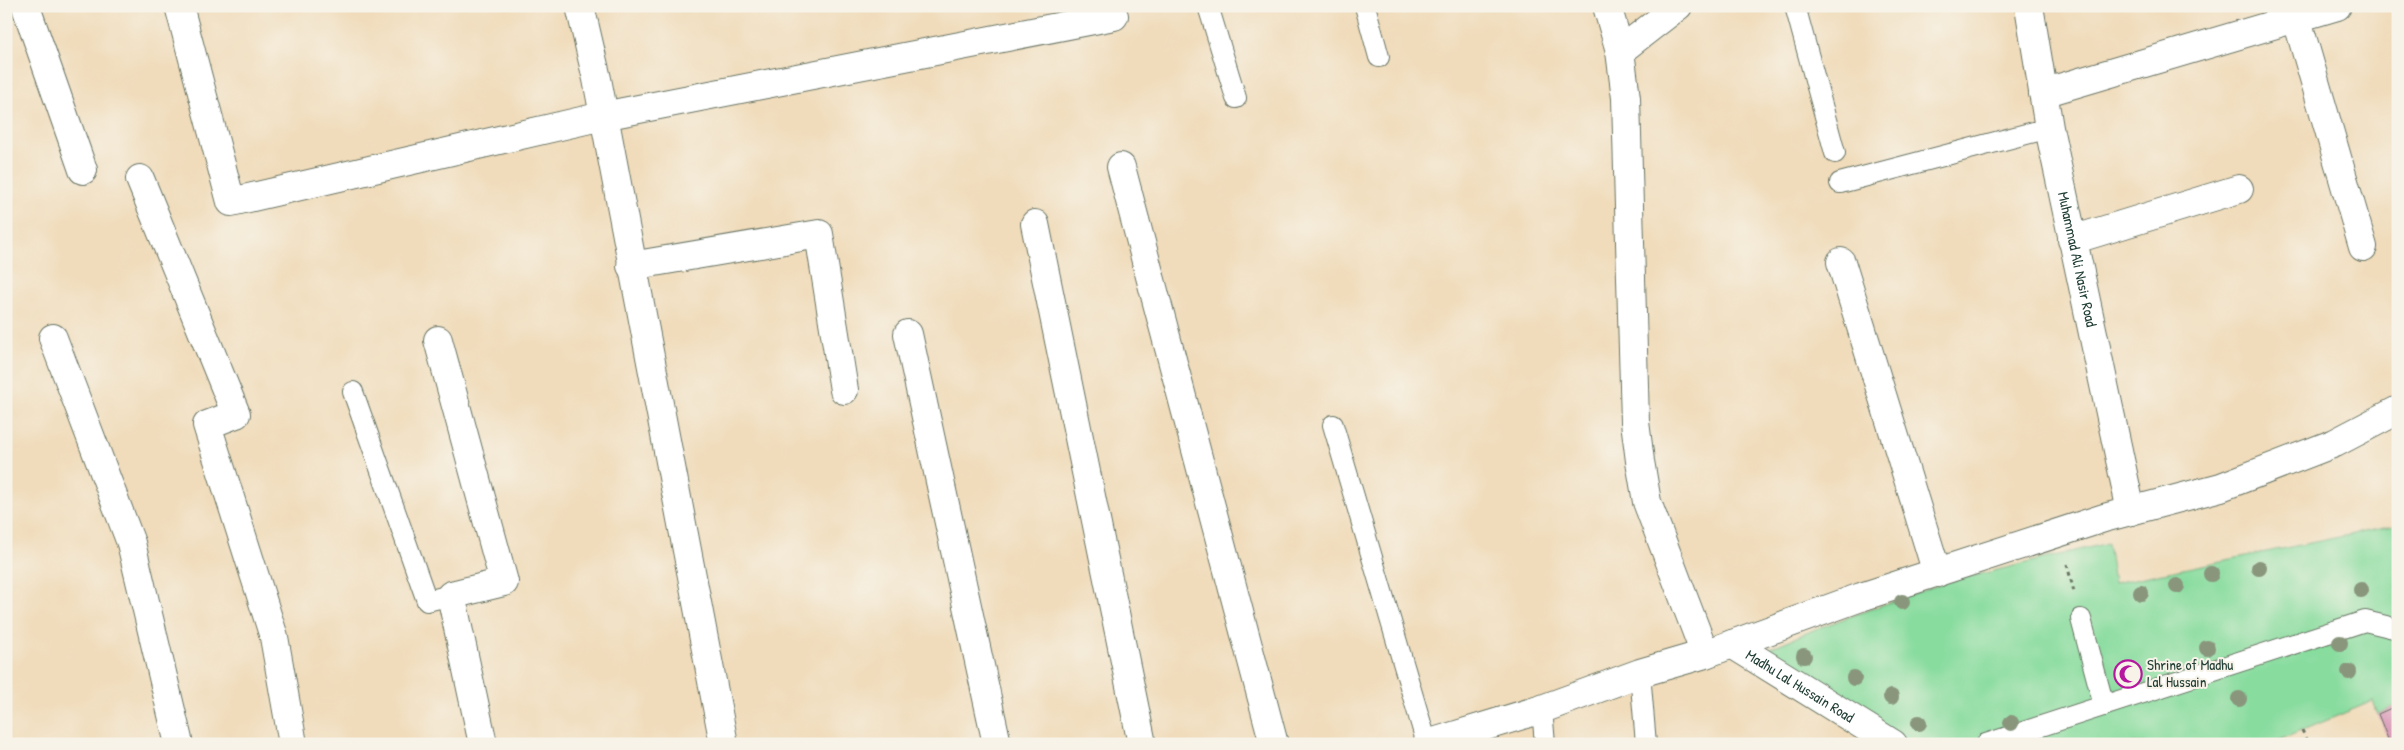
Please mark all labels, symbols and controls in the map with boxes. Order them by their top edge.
street label: Muhammad Ali Nasir Road [2053,190,2102,329]
street label: Madhu Lal Hussain Road [1742,644,1859,728]
place label: Shrine of Madhu Lal Hussain [2147,654,2233,692]
mosque icon: Shrine of Madhu Lal Hussain [2113,659,2143,689]

